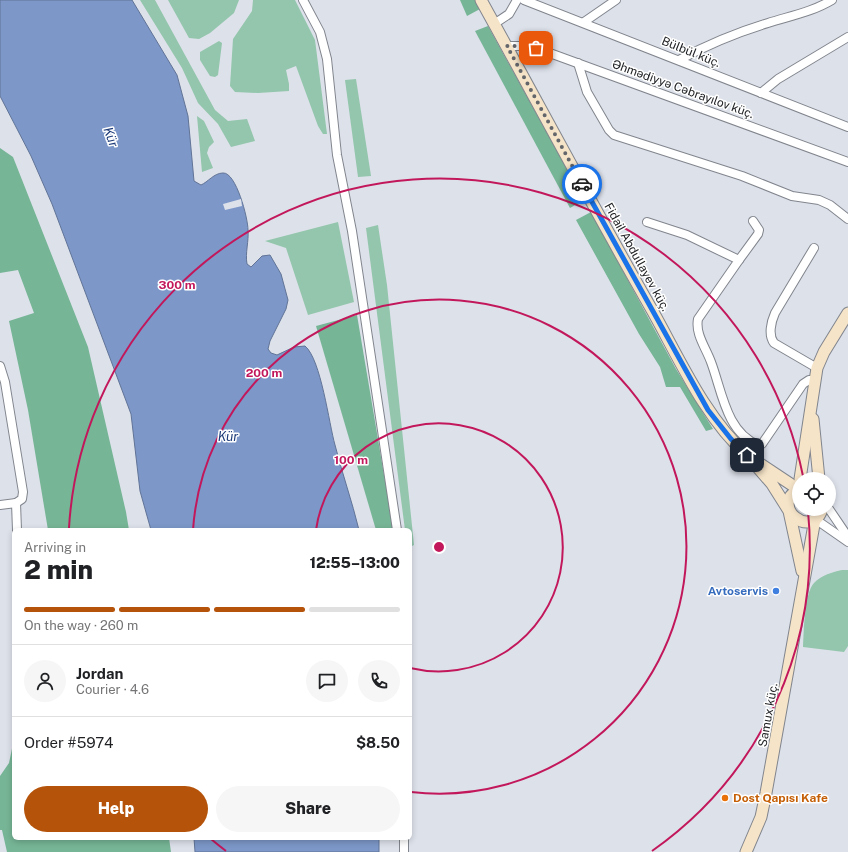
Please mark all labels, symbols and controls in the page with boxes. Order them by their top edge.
pin [519,31,553,65]
street label: Bülbül küç. [660,34,722,70]
icon: bag [525,37,547,59]
street label: Əhmədiyyə Cəbrayılov küç. [610,57,756,121]
water label: Kür [100,125,122,149]
courier [562,164,602,204]
icon: car [571,173,593,195]
street label: Fidail Abdullayev küç. [601,200,673,314]
text: 300 m [159,278,196,292]
text: 200 m [246,366,282,380]
water label: Kür [218,429,238,444]
pin [730,438,764,472]
icon: home [736,444,758,466]
text: 100 m [334,453,368,467]
map controls [792,472,836,516]
button: locate [792,472,836,516]
text: Arriving in [24,540,86,555]
centre of rings [432,540,446,554]
text: 2 min [24,554,93,585]
text: 12:55–13:00 [310,554,400,571]
place label: Avtoservis [708,584,768,598]
marker: Avtoservis [771,586,781,596]
text: On the way · 260 m [24,618,138,633]
button: person [24,660,66,702]
button: chat [306,660,348,702]
button: phone [358,660,400,702]
text: Jordan [76,665,123,682]
text: Courier · 4.6 [76,682,149,697]
street label: Samux küç. [756,682,780,748]
text: Order #5974 [24,734,113,751]
text: $8.50 [356,734,400,751]
button: Help [24,786,208,832]
button: Share [216,786,400,832]
place label: Dost Qapısı Kafe [733,791,828,805]
marker: Dost Qapısı Kafe [720,793,730,803]

